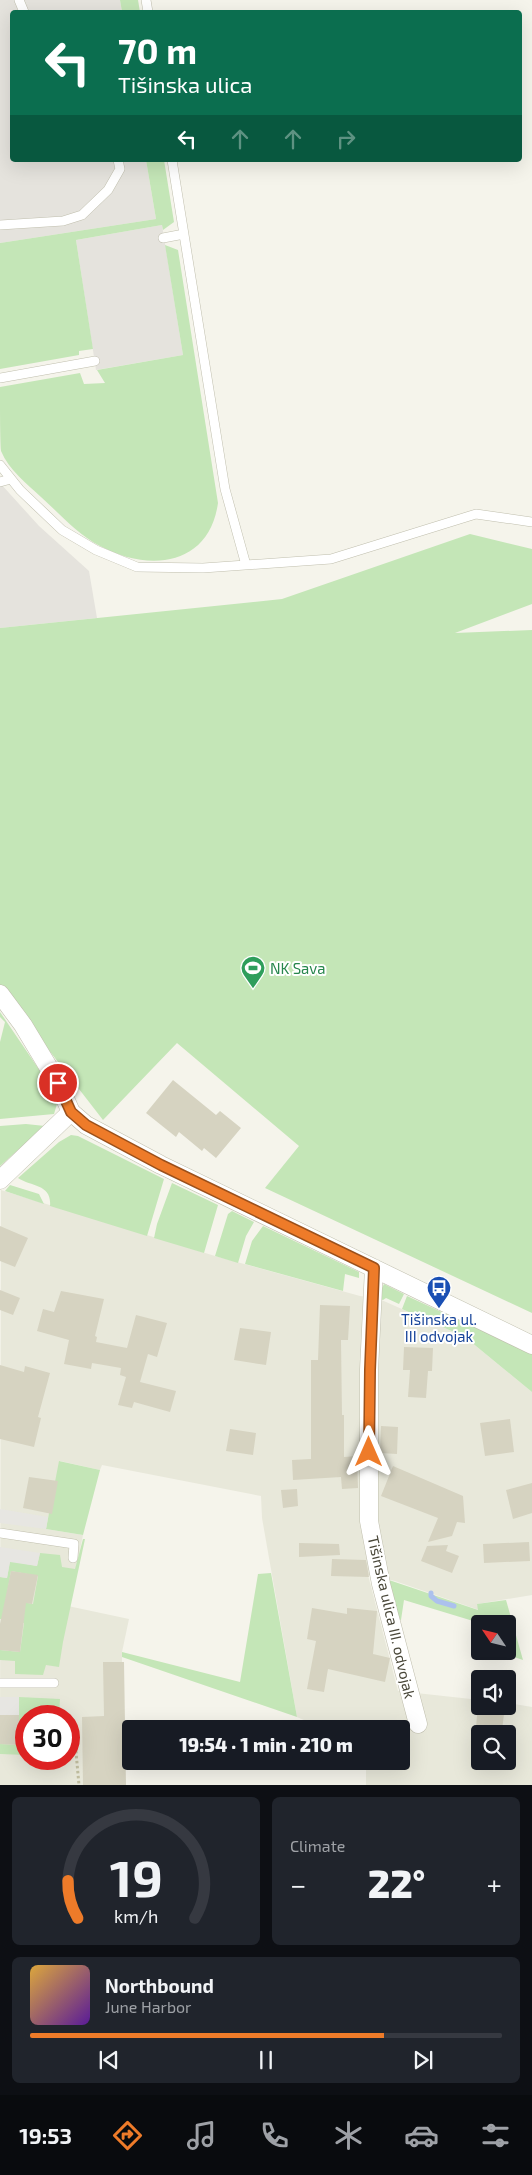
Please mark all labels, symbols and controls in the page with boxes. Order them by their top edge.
text: 70 m [118,29,197,71]
icon: left [35,30,100,95]
text: Tišinska ulica [118,71,252,97]
icon: left [173,125,201,153]
icon: ahead [226,125,254,153]
icon: ahead [279,125,307,153]
icon: right [332,125,360,153]
sports icon: NK Sava [240,955,266,989]
place label: NK Sava [270,959,325,977]
pin [37,1062,79,1104]
icon: arrive [44,1069,72,1097]
bus stop icon: Tišinska ul. III odvojak [426,1275,452,1309]
place label: Tišinska ul. III odvojak [401,1310,477,1346]
position arrow [342,1425,394,1477]
street label: Tišinska ulica III. odvojak [364,1534,420,1701]
north arrow [471,1615,516,1660]
map controls [471,1615,516,1770]
button: sound [471,1670,516,1715]
speed limit sign: 30 [15,1705,80,1770]
button: search [471,1725,516,1770]
text: 19:54 · 1 min · 210 m [179,1733,353,1756]
text: Climate [290,1836,345,1855]
text: 19 [109,1845,163,1907]
text: 22° [368,1860,425,1906]
text: − [290,1867,306,1901]
text: + [487,1867,502,1901]
text: km/h [114,1905,158,1927]
text: Northbound [105,1974,214,1997]
text: June Harbor [105,1997,192,2016]
icon: previous [95,2046,123,2074]
icon: pause [252,2046,280,2074]
icon: next [409,2046,437,2074]
icon: directions [110,2118,145,2153]
icon: music [184,2118,219,2153]
icon: phone [257,2118,292,2153]
icon: climate [331,2118,366,2153]
icon: car [404,2118,439,2153]
icon: filters [478,2118,513,2153]
text: 19:53 [19,2122,72,2148]

